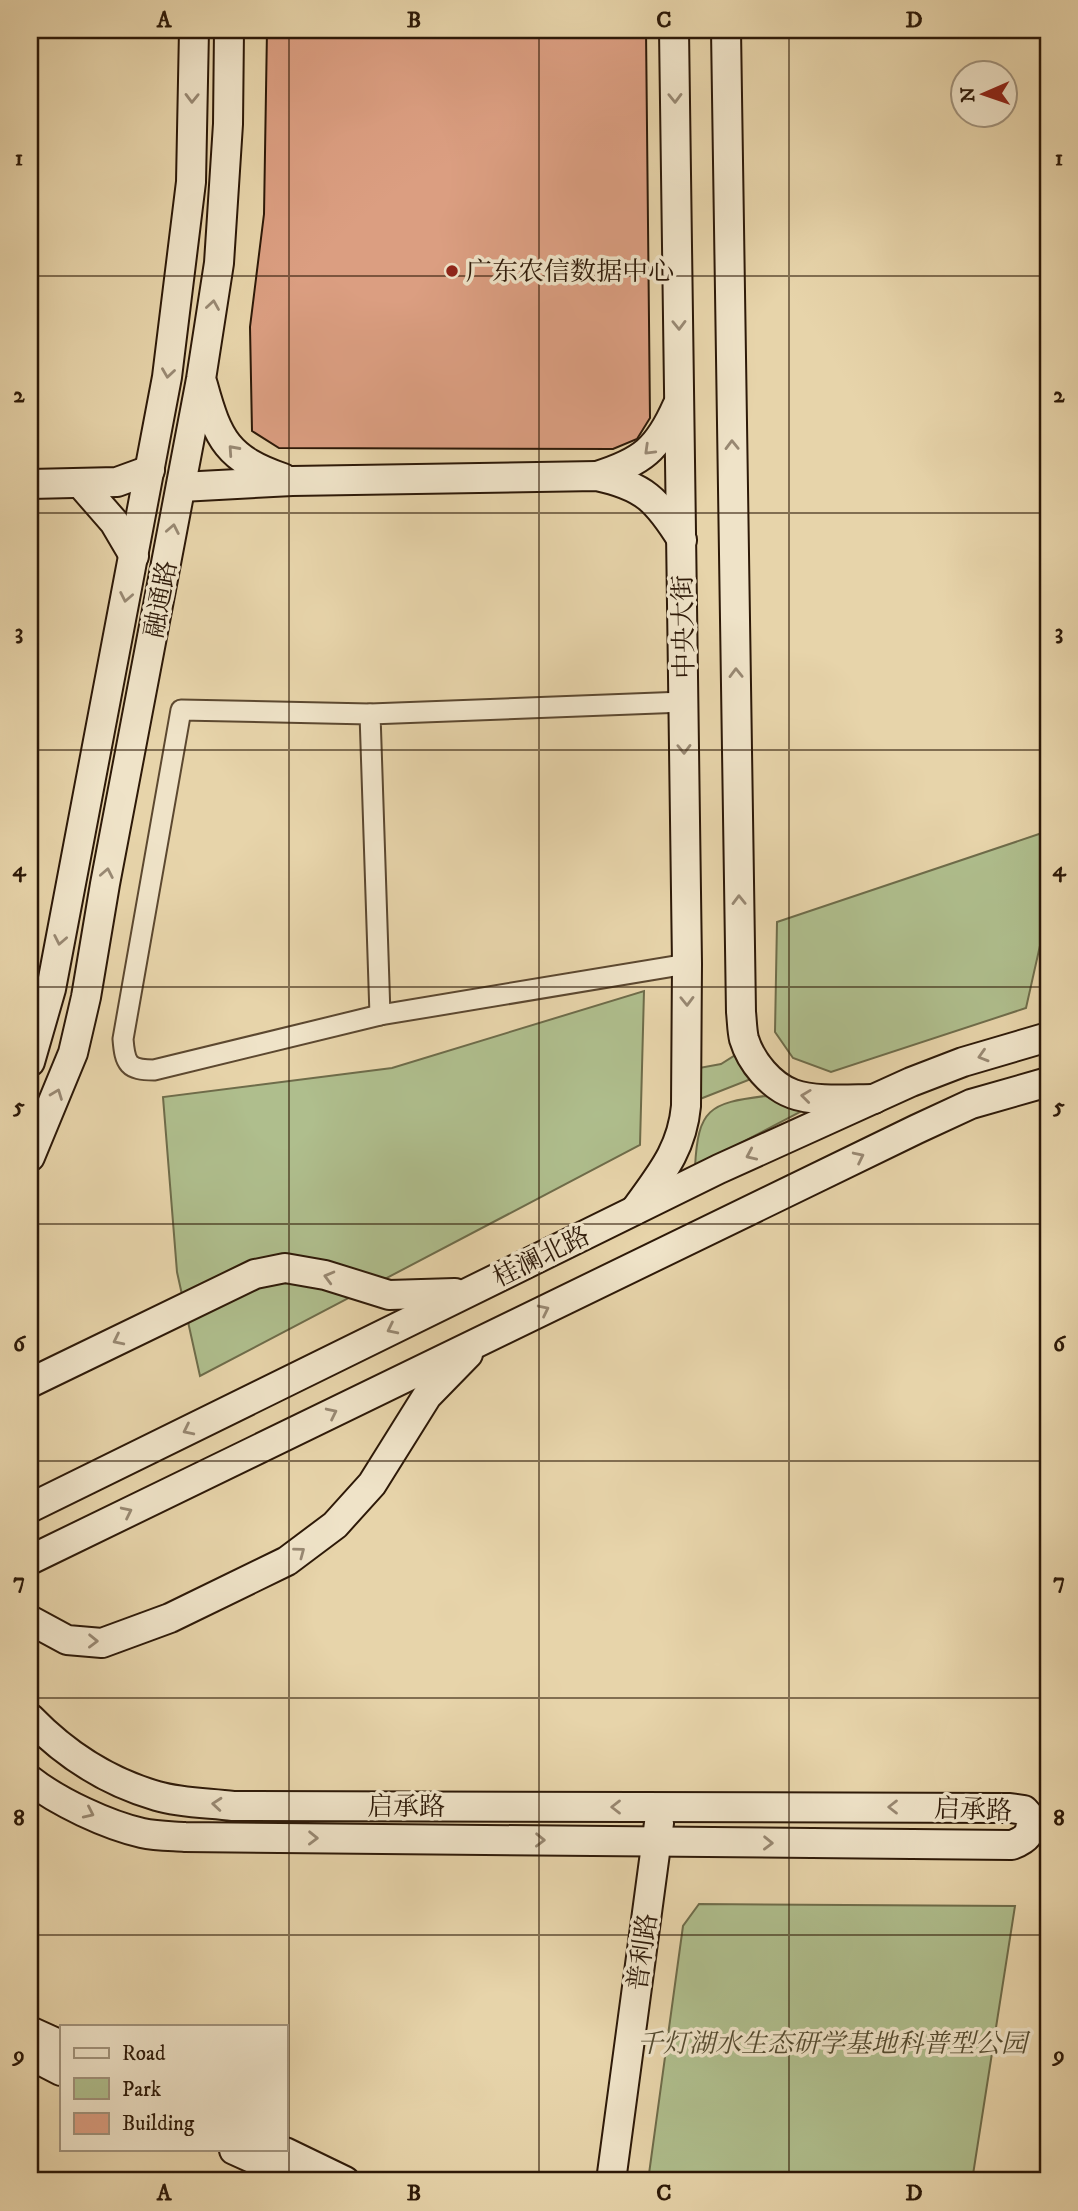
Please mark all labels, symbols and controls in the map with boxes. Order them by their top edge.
text: A [156,6,173,35]
text: B [407,6,421,35]
text: C [656,6,672,35]
text: D [905,6,923,35]
north arrow [948,60,1018,130]
text: N [957,86,980,103]
one-way arrow [184,93,200,104]
one-way arrow [667,93,683,104]
text: 1 [15,144,23,173]
text: 1 [1055,144,1063,173]
place label: 广东农信数据中心 [466,256,674,289]
marker: 广东农信数据中心 [444,263,460,279]
one-way arrow [205,299,220,311]
one-way arrow [671,320,686,331]
one-way arrow [160,367,175,379]
text: 2 [13,381,25,410]
text: 2 [1053,381,1065,410]
one-way arrow [724,440,740,450]
one-way arrow [644,441,657,454]
one-way arrow [229,445,241,458]
one-way arrow [165,523,180,535]
street label: 融通路 [138,558,185,641]
street label: 中央大街 [667,575,702,679]
one-way arrow [120,591,135,603]
text: 3 [15,618,23,647]
text: 3 [1055,618,1063,647]
one-way arrow [728,667,744,678]
one-way arrow [676,744,692,755]
text: 4 [12,855,27,884]
text: 4 [1052,855,1067,884]
one-way arrow [99,867,114,879]
one-way arrow [732,895,747,906]
one-way arrow [53,934,68,946]
one-way arrow [679,996,695,1007]
one-way arrow [977,1048,989,1062]
one-way arrow [49,1089,63,1101]
one-way arrow [800,1089,812,1104]
text: 5 [12,1092,25,1121]
text: 5 [1052,1092,1065,1121]
one-way arrow [746,1147,758,1161]
one-way arrow [852,1152,864,1166]
street label: 桂澜北路 [488,1220,596,1295]
one-way arrow [323,1270,335,1285]
one-way arrow [537,1304,549,1318]
one-way arrow [387,1321,399,1335]
text: 6 [13,1330,27,1359]
text: 6 [1053,1330,1067,1359]
one-way arrow [113,1332,125,1346]
one-way arrow [325,1407,337,1421]
one-way arrow [183,1421,195,1435]
one-way arrow [120,1506,132,1520]
one-way arrow [292,1547,304,1560]
text: 7 [13,1567,25,1596]
text: 7 [1053,1567,1065,1596]
one-way arrow [87,1634,98,1649]
street label: 启承路 [367,1791,445,1824]
street label: 启承路 [933,1793,1013,1828]
one-way arrow [211,1797,222,1812]
one-way arrow [610,1799,621,1815]
one-way arrow [887,1799,897,1815]
text: 8 [13,1804,25,1833]
text: 8 [1053,1804,1065,1833]
one-way arrow [82,1805,94,1819]
one-way arrow [308,1830,318,1846]
one-way arrow [535,1833,546,1848]
one-way arrow [762,1835,773,1850]
street label: 普利路 [622,1911,665,1993]
legend [60,2025,287,2152]
park label: 千灯湖水生态研学基地科普型公园 [637,2028,1031,2061]
text: 9 [11,2041,25,2070]
text: Road [122,2041,166,2067]
text: 9 [1051,2041,1065,2070]
text: Park [122,2077,162,2103]
text: Building [122,2111,195,2137]
text: A [156,2179,173,2208]
text: B [407,2179,421,2208]
text: C [656,2179,672,2208]
text: D [905,2179,923,2208]

